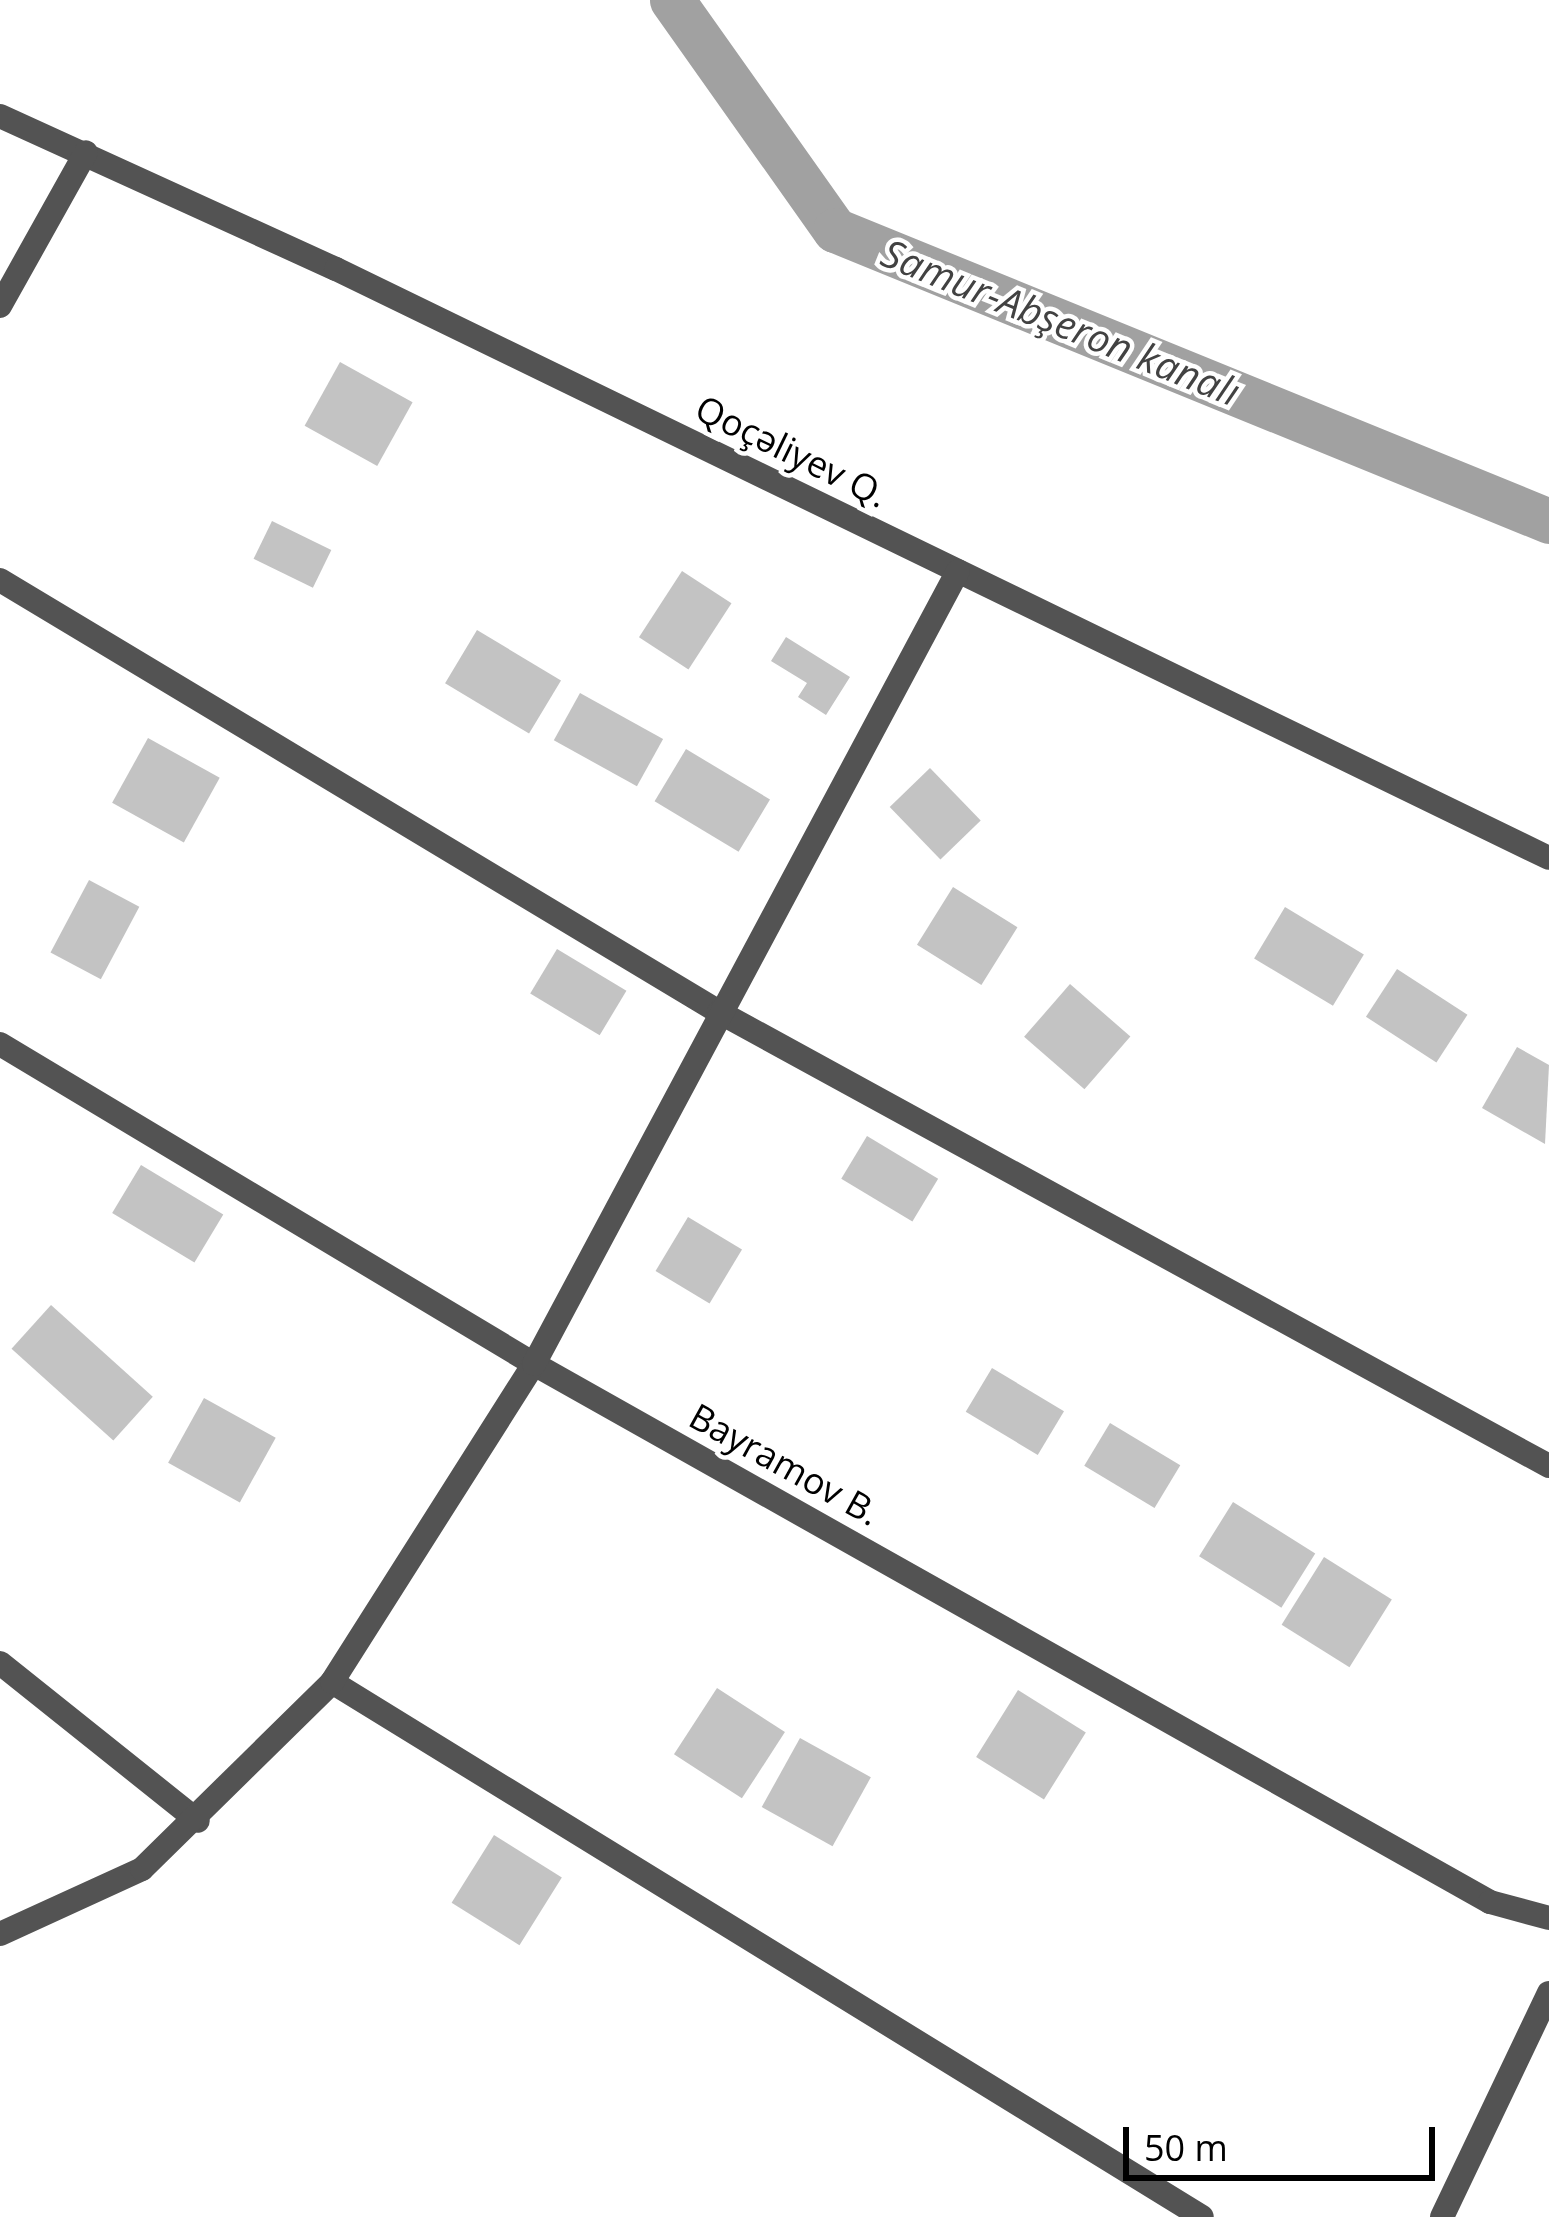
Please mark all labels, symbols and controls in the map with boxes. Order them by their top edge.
water label: Samur-Abşeron kanalı [875,229,1247,415]
street label: Qoçəliyev Q. [689,386,895,516]
street label: Bayramov B. [682,1394,888,1534]
scale bar [1129,2103,1441,2177]
text: 50 m [1144,2123,1228,2172]

